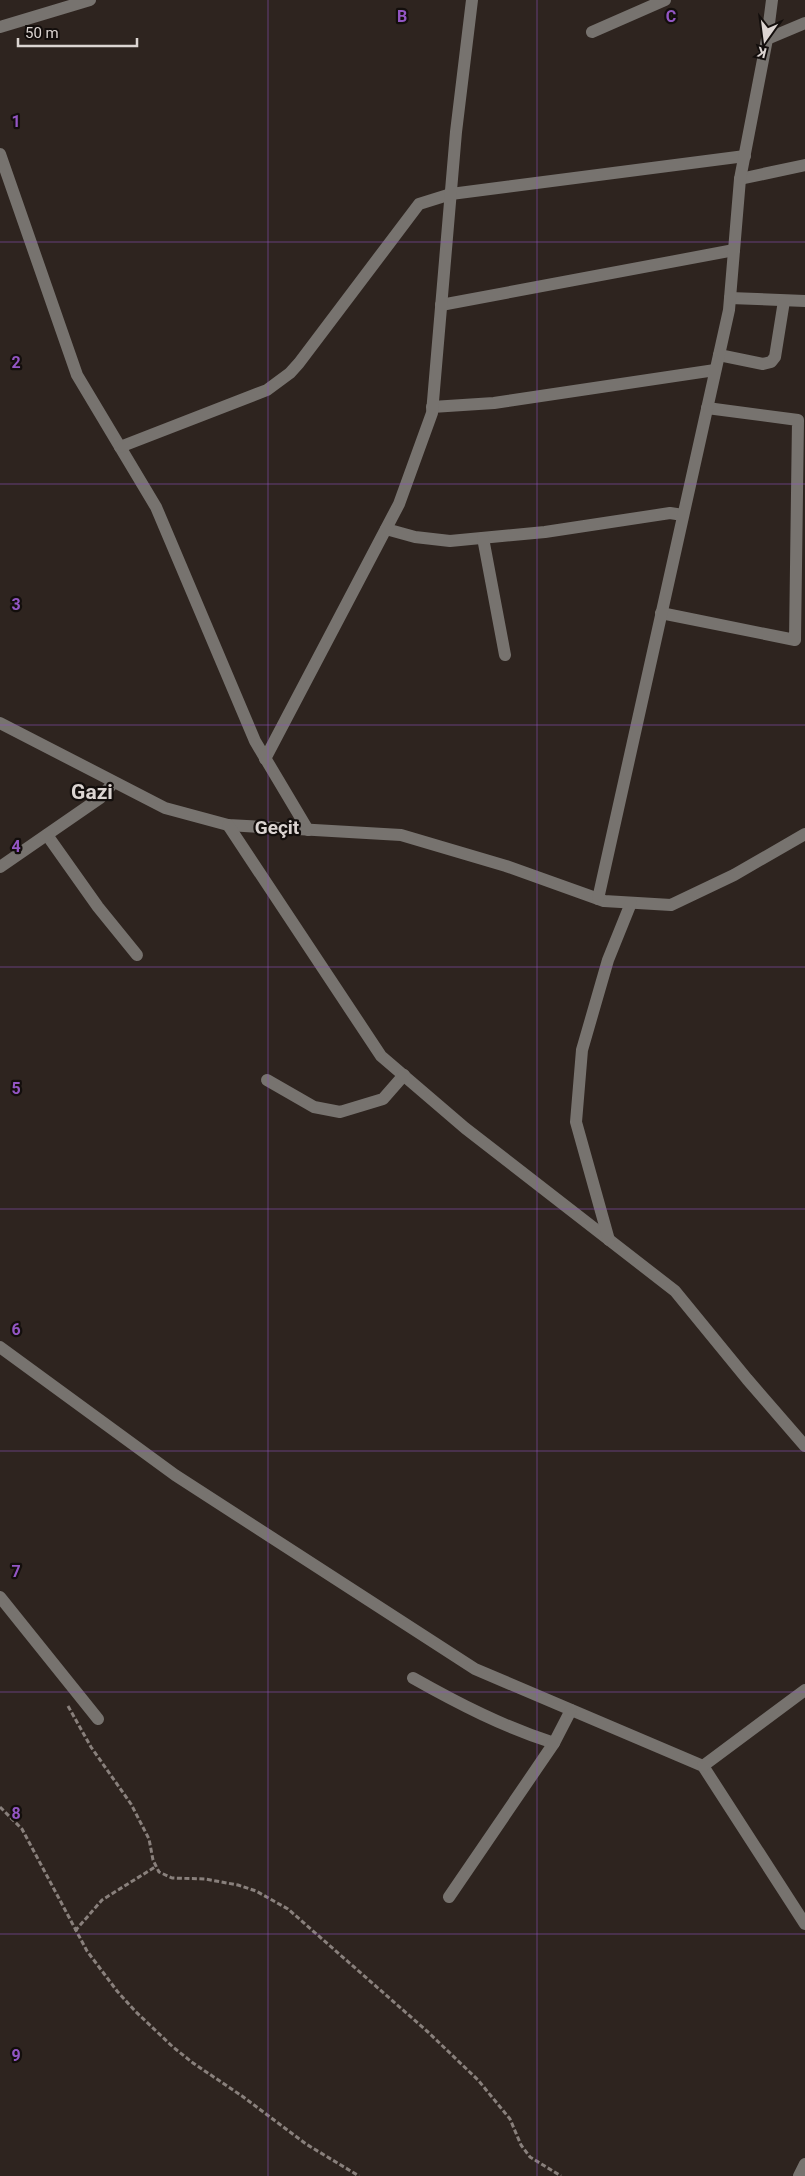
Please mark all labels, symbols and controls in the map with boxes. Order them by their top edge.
text: B [397,7,407,26]
text: C [666,7,676,26]
scale bar [18,15,136,47]
north arrow [740,15,790,65]
text: 50 m [25,24,59,42]
text: K [756,44,768,61]
text: 1 [11,112,21,131]
text: 2 [11,353,21,372]
text: 3 [11,595,21,614]
district label: Gazi [71,780,113,804]
district label: Geçit [255,816,300,839]
text: 4 [11,837,21,856]
text: 5 [11,1079,21,1098]
text: 6 [11,1320,21,1339]
text: 7 [11,1562,21,1581]
text: 8 [11,1804,21,1823]
text: 9 [11,2046,21,2065]

